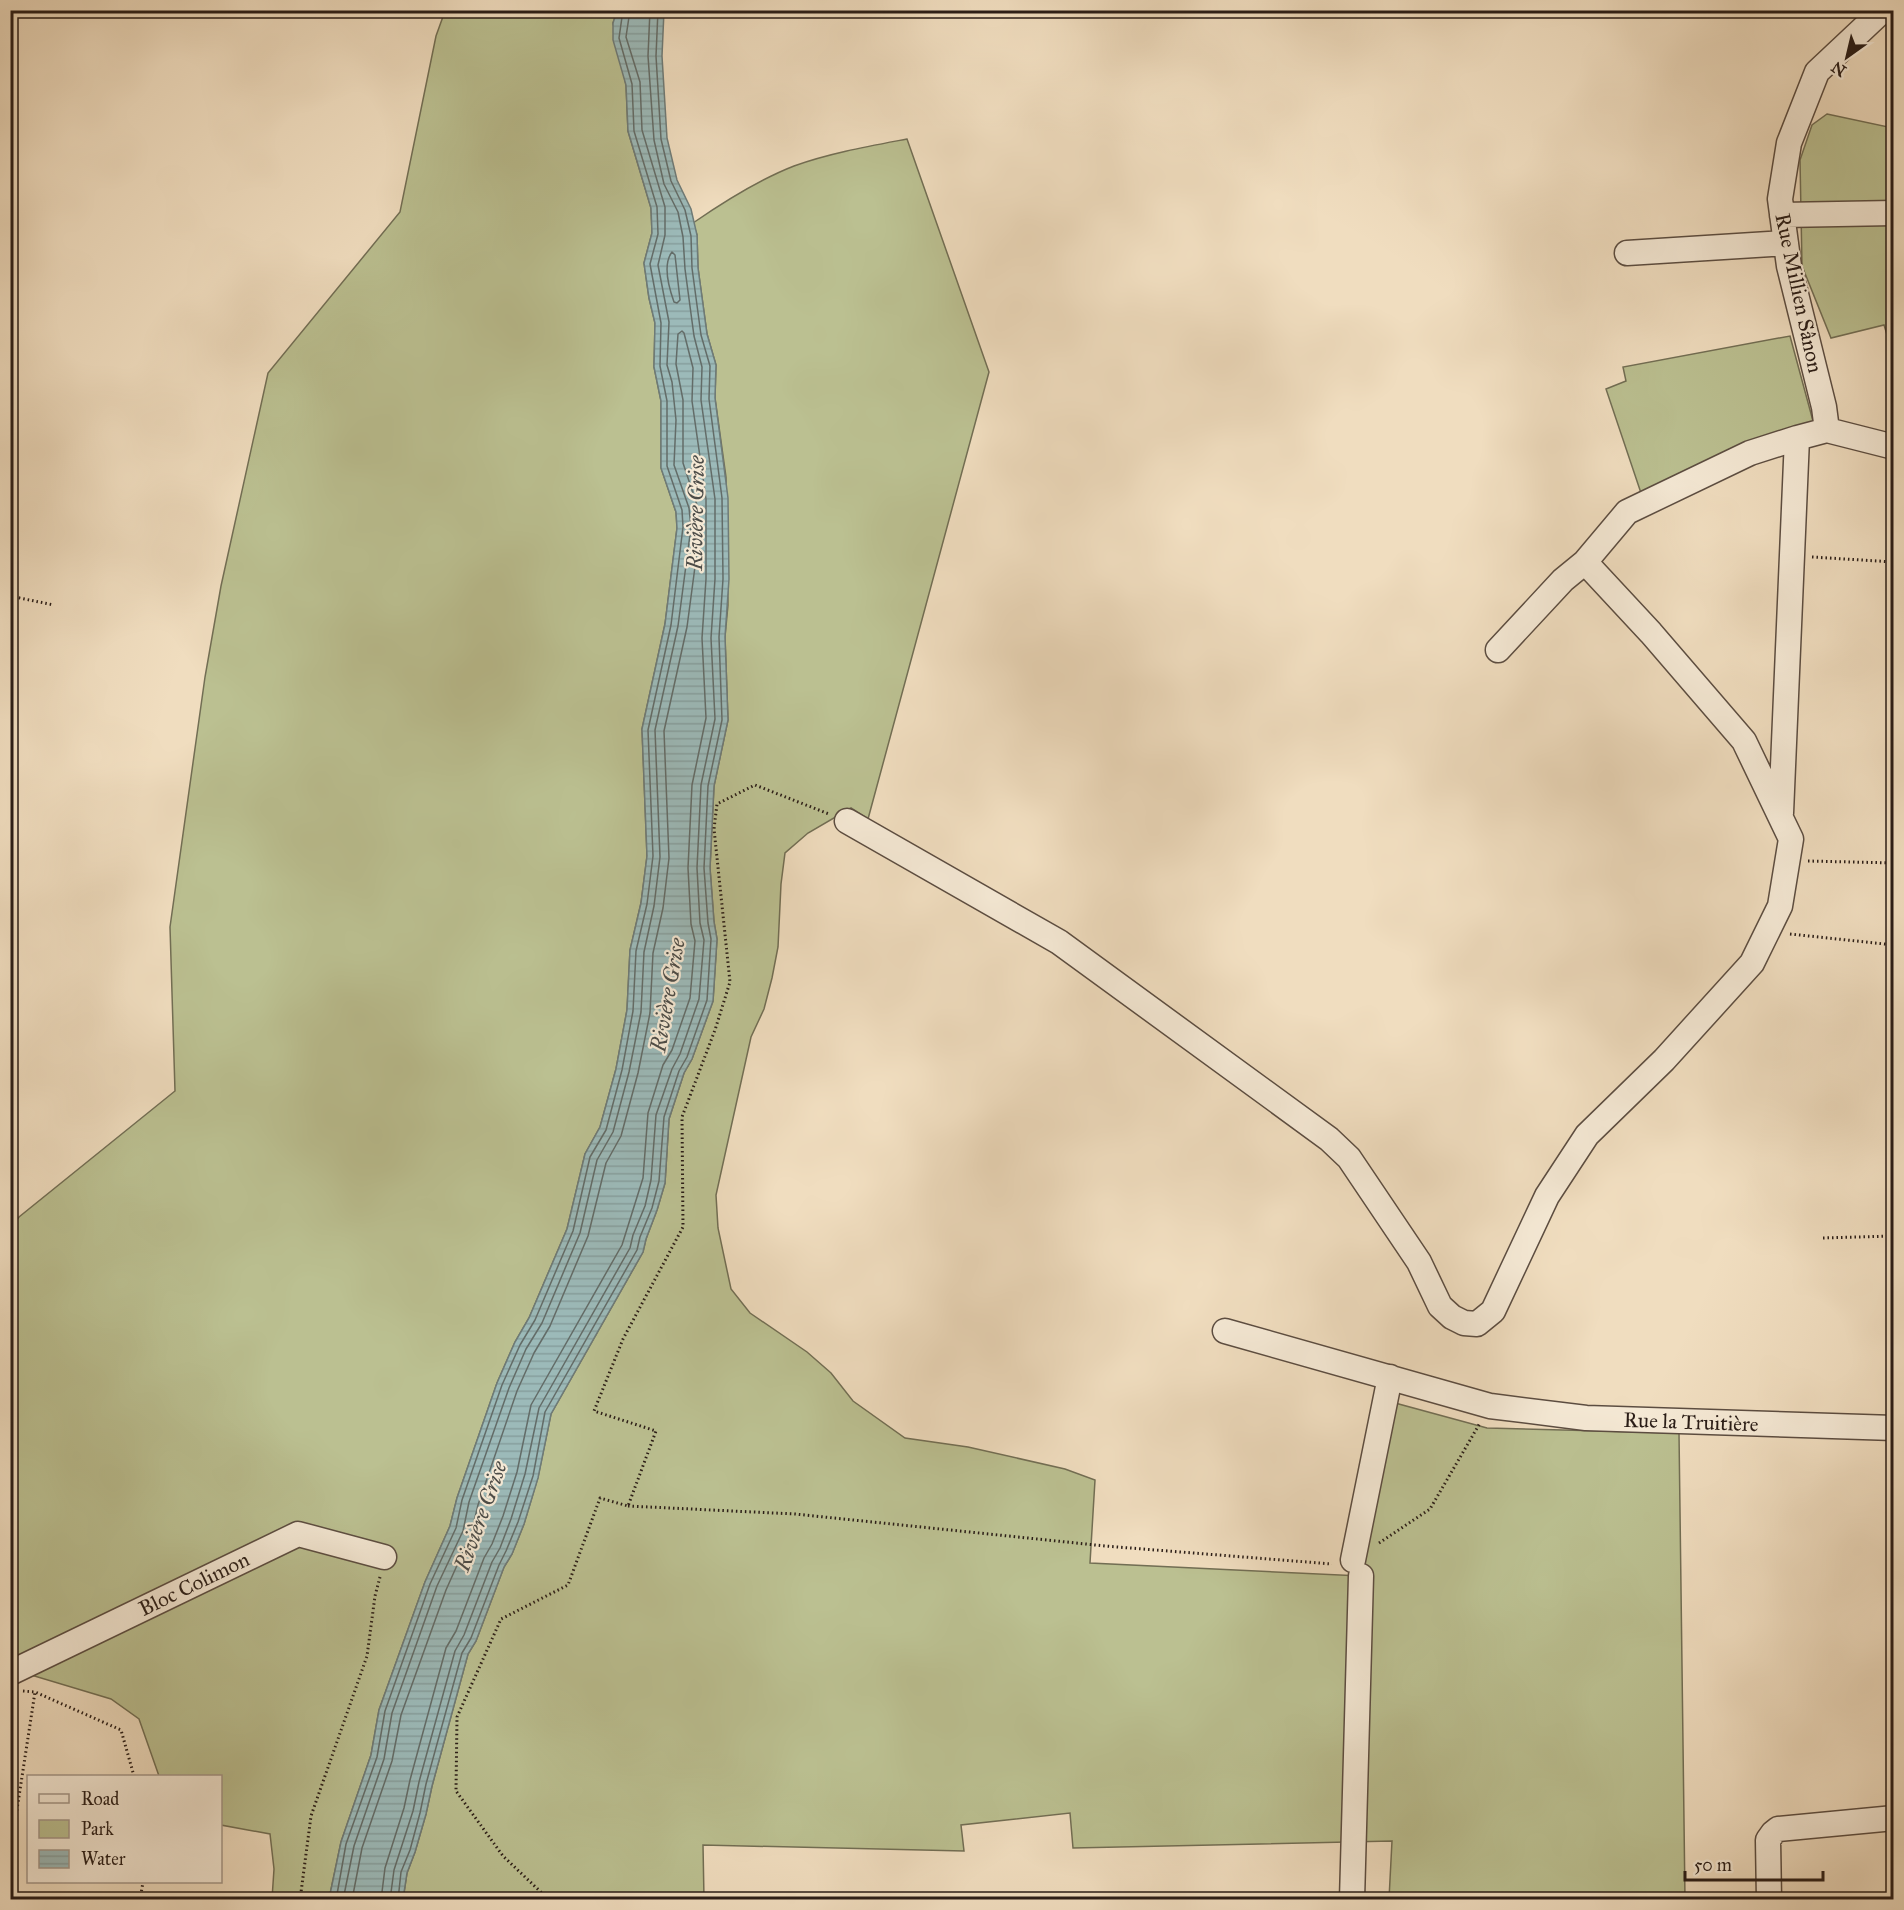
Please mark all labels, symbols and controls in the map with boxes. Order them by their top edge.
north arrow [1817,27,1877,87]
text: N [1828,57,1850,81]
street label: Rue Millien Sânon [1769,211,1829,375]
water label: Rivière Grise [681,455,710,572]
water label: Rivière Grise [644,935,691,1055]
street label: Rue la Truitière [1623,1407,1759,1437]
water label: Rivière Grise [448,1457,513,1576]
street label: Bloc Colimon [135,1546,253,1622]
legend [27,1775,222,1883]
text: Road [81,1788,119,1810]
text: Park [81,1818,114,1840]
scale bar [1685,1844,1823,1882]
text: Water [81,1848,126,1870]
text: 50 m [1694,1854,1732,1876]

